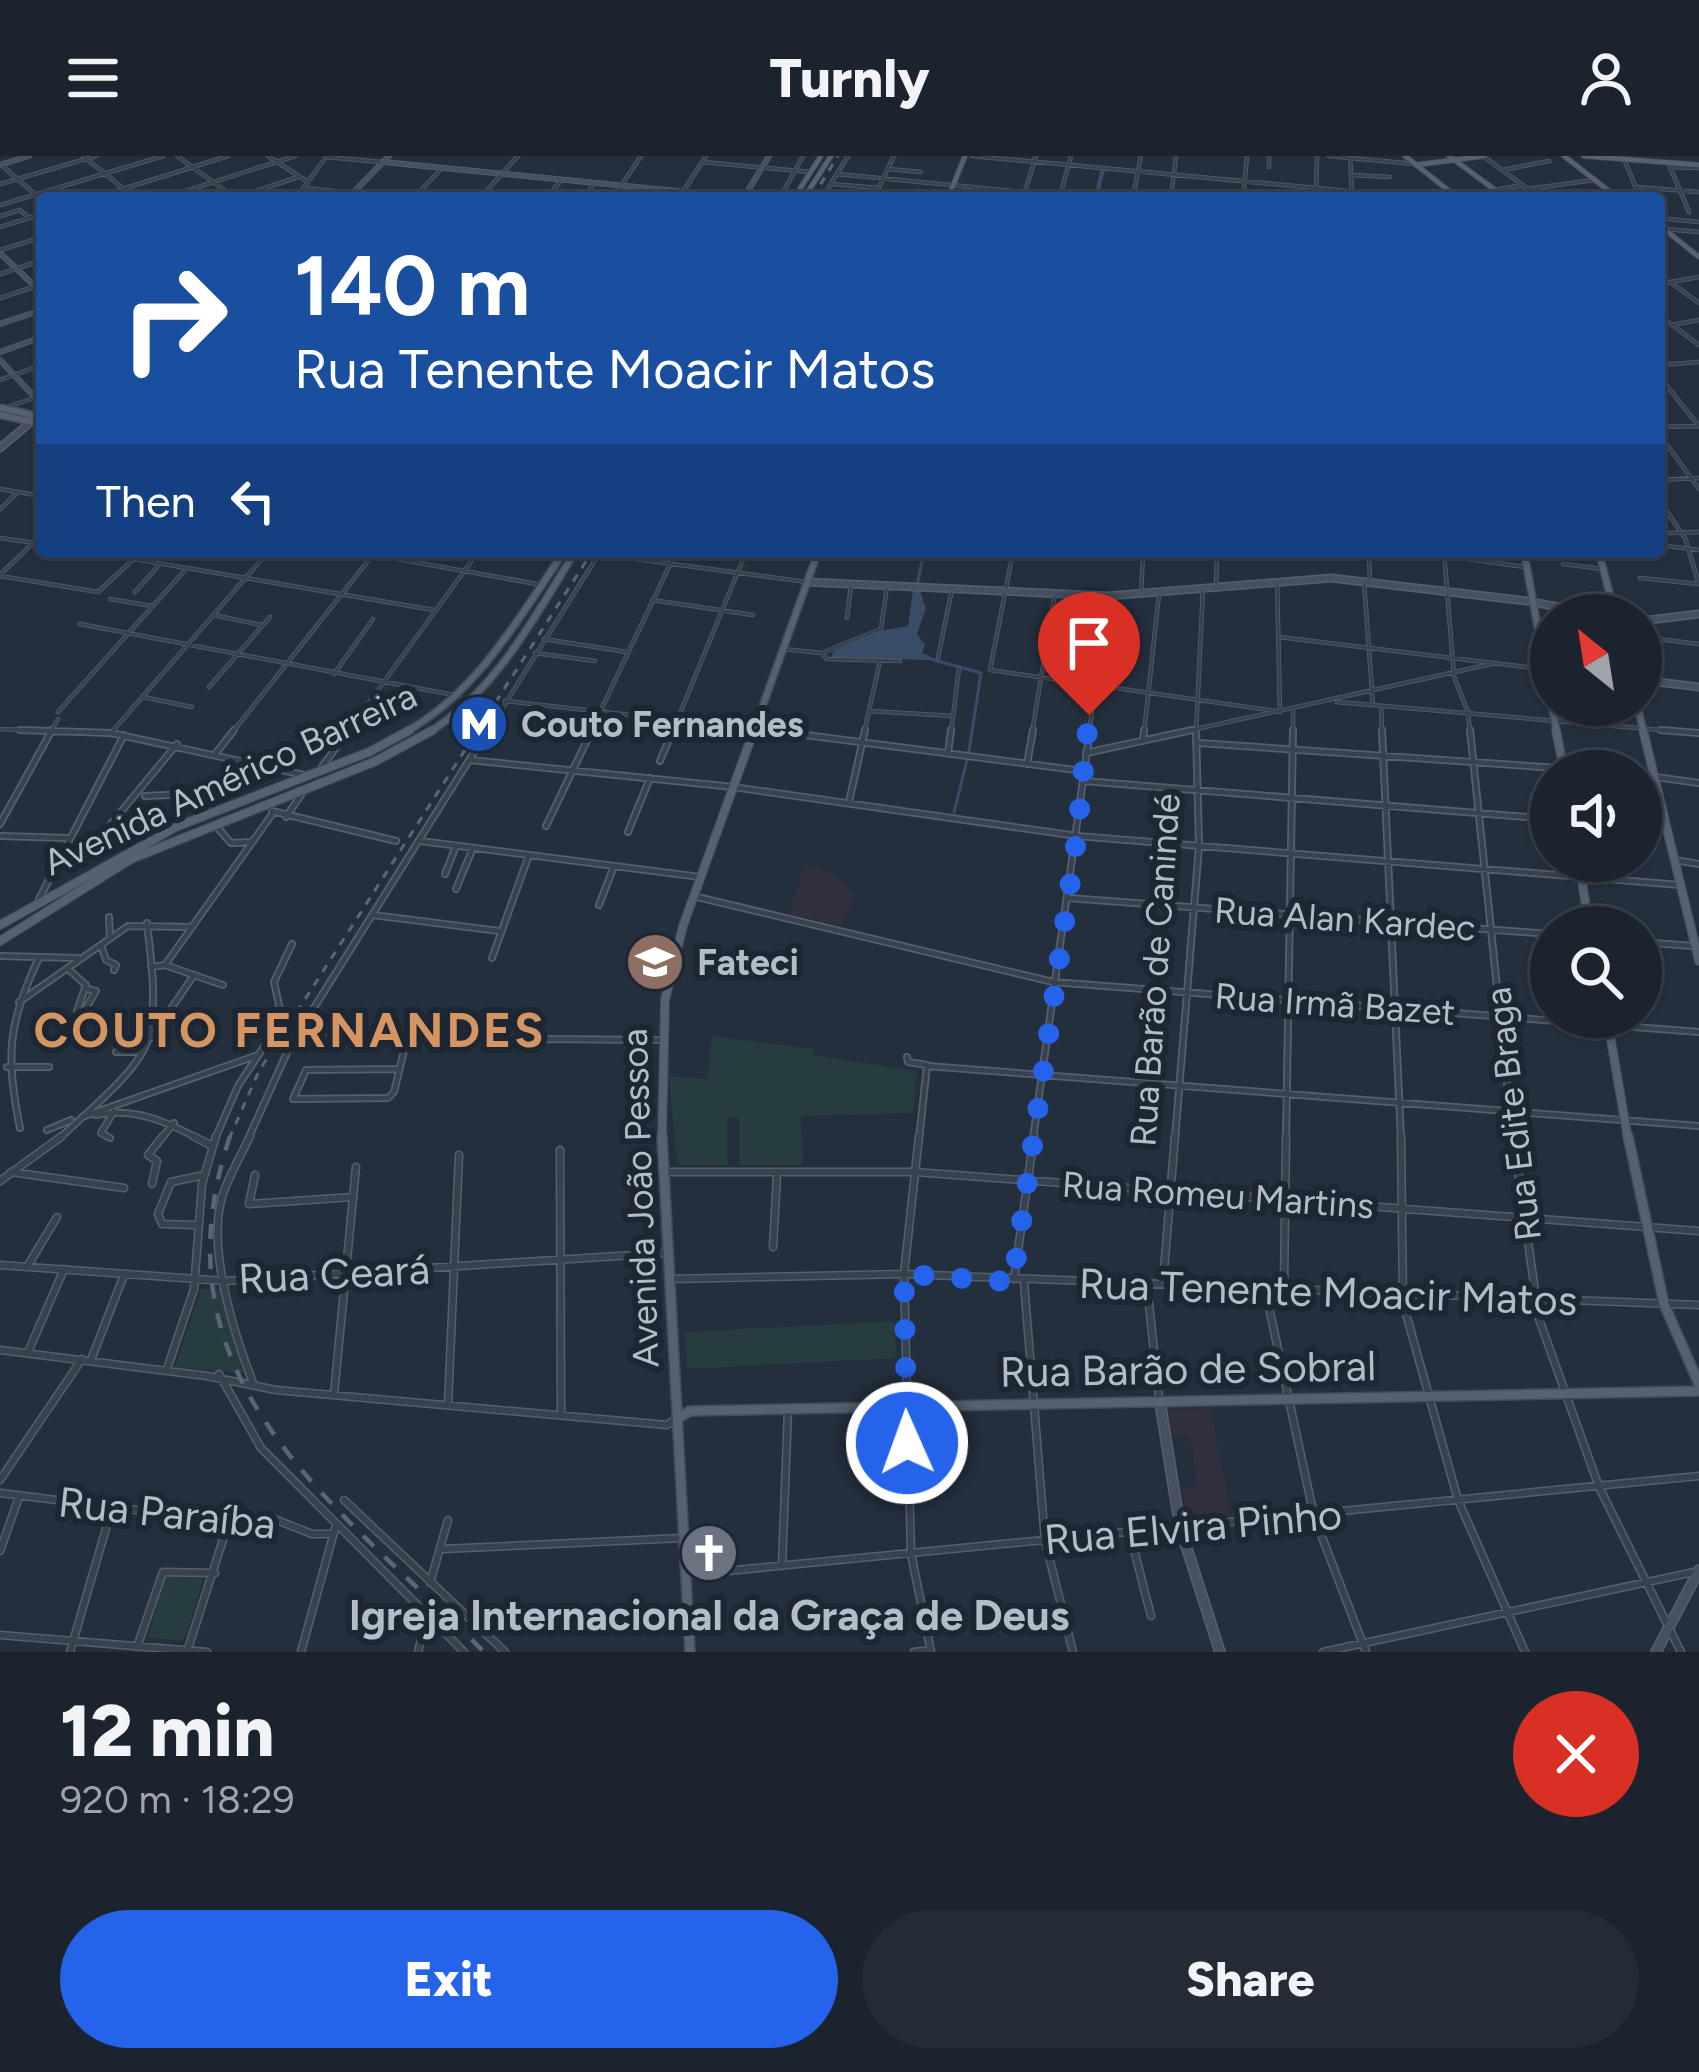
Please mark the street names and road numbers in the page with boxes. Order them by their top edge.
street label: Avenida Américo Barreira [37,674,423,884]
street label: Rua Barão de Canindé [1121,792,1189,1148]
street label: Rua Alan Kardec [1213,888,1477,950]
street label: Rua Irmã Bazet [1213,974,1457,1034]
street label: Rua Edite Braga [1476,985,1550,1243]
street label: Avenida João Pessoa [613,1028,667,1368]
street label: Rua Romeu Martins [1061,1163,1375,1227]
street label: Rua Ceará [237,1244,431,1304]
street label: Rua Tenente Moacir Matos [1078,1258,1578,1326]
street label: Rua Barão de Sobral [999,1340,1377,1398]
street label: Rua Paraíba [56,1476,278,1550]
street label: Rua Elvira Pinho [1042,1489,1344,1565]

